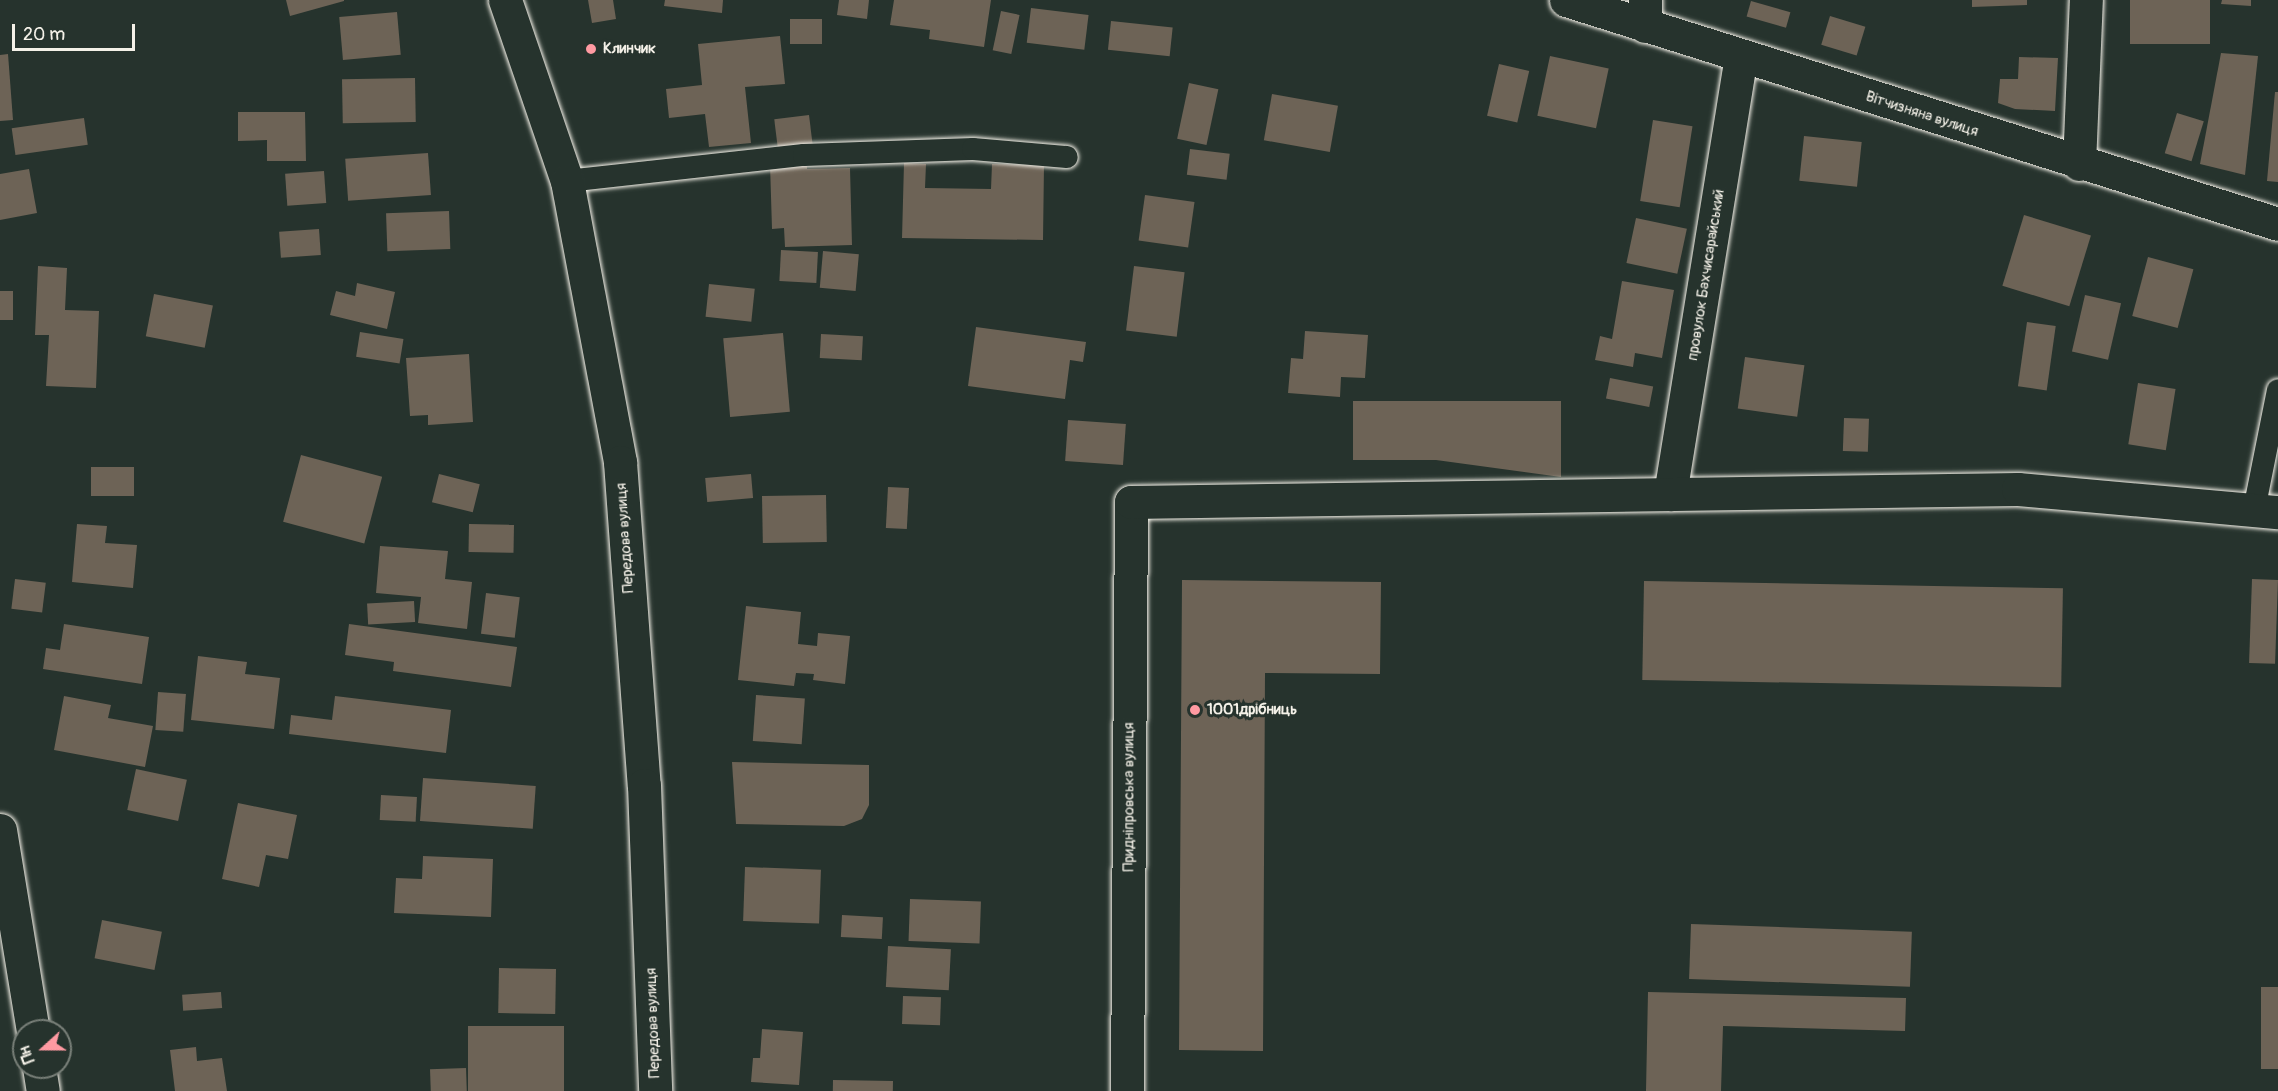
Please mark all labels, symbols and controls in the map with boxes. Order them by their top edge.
scale bar [15,12,138,50]
text: 20 m [23,23,65,46]
place label: Клинчик [603,40,656,58]
marker: Клинчик [584,42,598,56]
street label: Вітчизняна вулиця [1863,87,1981,141]
street label: провулок Бахчисарайський [1684,188,1728,362]
street label: Передова вулиця [612,482,638,594]
place label: 1001дрібниць [1207,701,1297,719]
marker: 1001дрібниць [1188,703,1202,717]
street label: Придніпровська вулиця [1120,722,1138,872]
street label: Передова вулиця [642,968,664,1078]
north arrow [12,1019,72,1079]
text: Пн [15,1043,40,1067]

